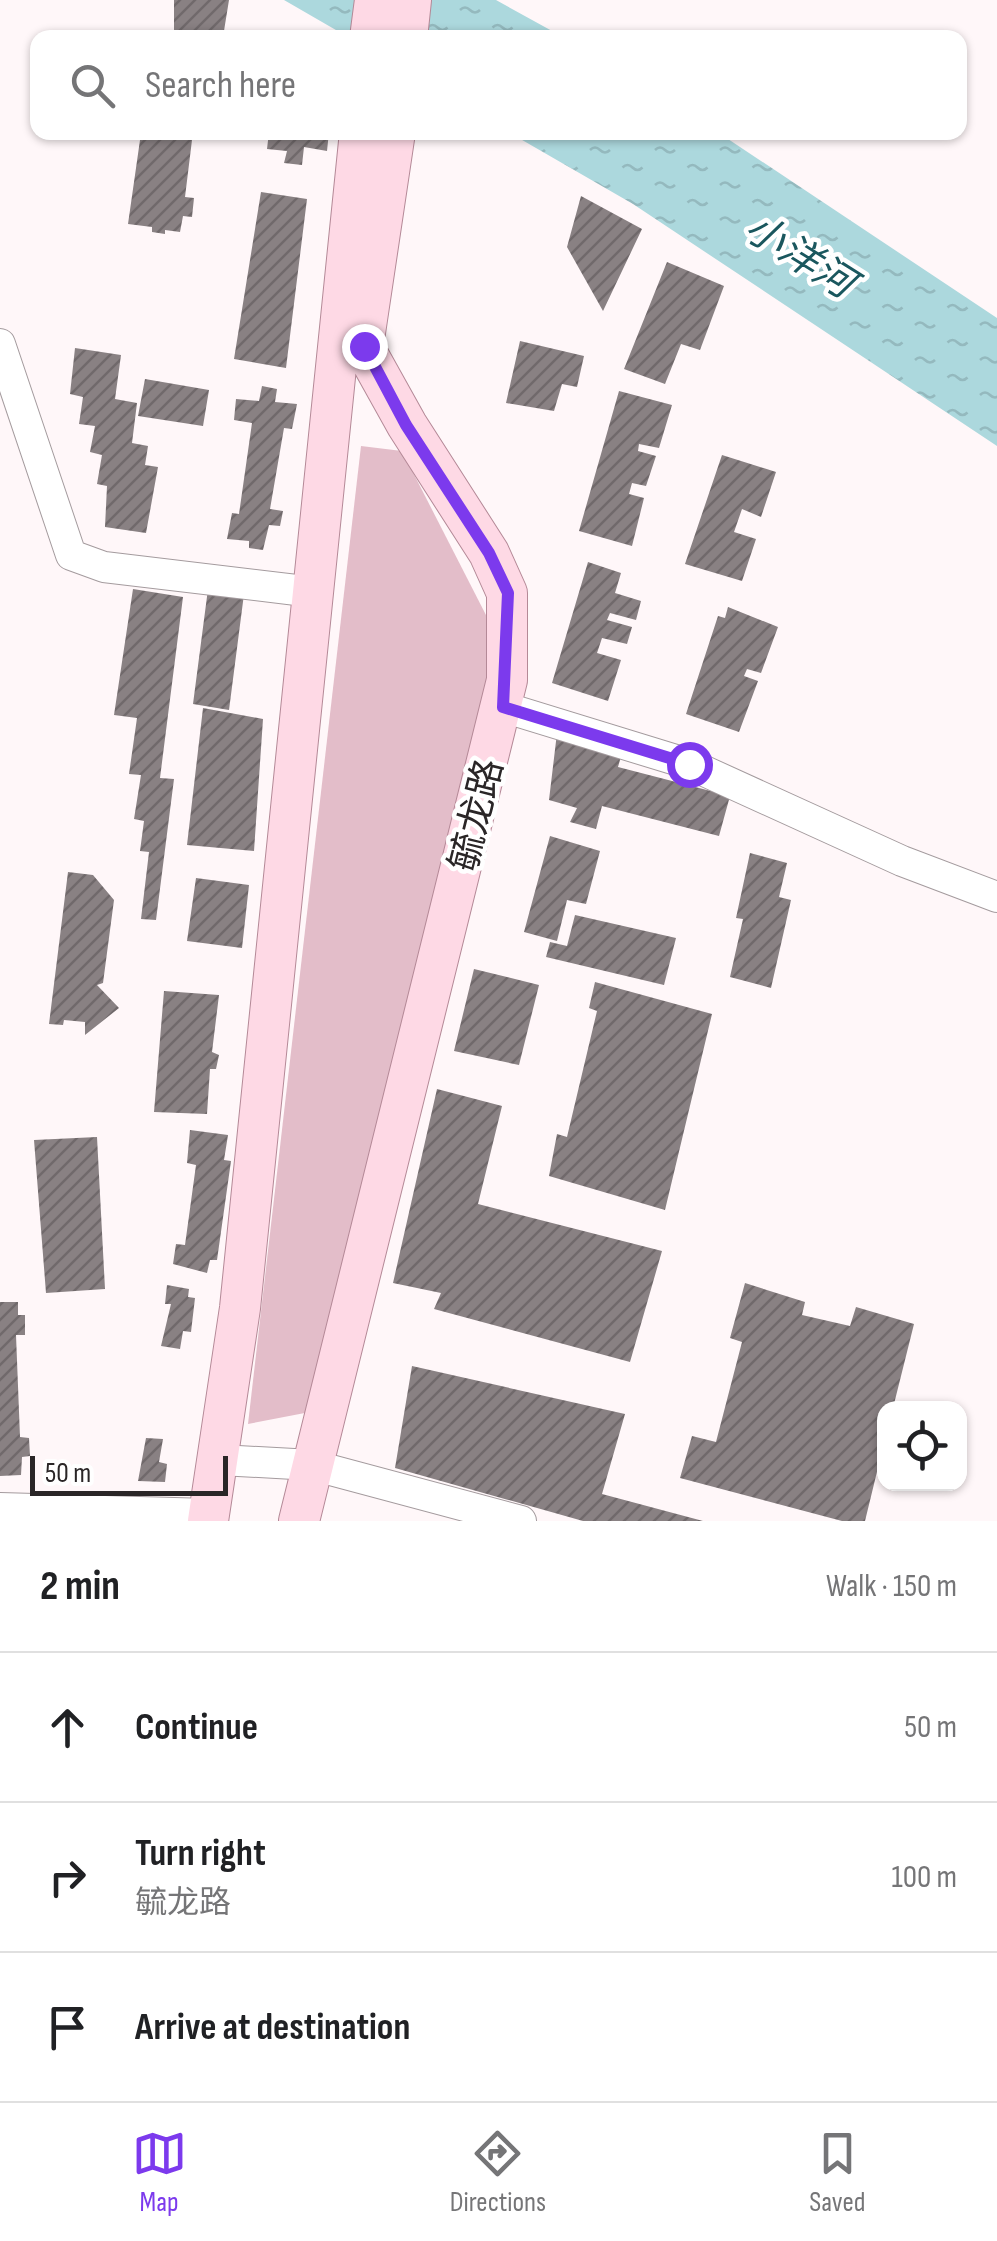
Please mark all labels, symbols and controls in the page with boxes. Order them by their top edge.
search box [30,30,967,140]
icon: search [65,58,120,113]
text: Search here [145,63,296,108]
water label: 小洋河 [735,205,868,313]
route end [342,324,388,370]
route start [667,742,713,788]
street label: 毓龙路 [442,755,513,876]
map controls [877,1401,967,1491]
button: locate [877,1401,967,1491]
scale bar [30,1451,228,1496]
text: 50 m [45,1457,91,1490]
text: 2 min [40,1561,120,1612]
text: Walk · 150 m [826,1567,957,1606]
icon: ahead [40,1700,95,1755]
text: Continue [135,1705,258,1750]
text: 50 m [904,1708,957,1747]
text: Turn right [135,1831,266,1876]
icon: right [40,1850,95,1905]
text: 100 m [892,1858,957,1897]
text: 毓龙路 [135,1884,231,1923]
icon: arrive [40,2000,95,2055]
text: Arrive at destination [135,2005,410,2050]
tab: Map [132,2126,187,2219]
tab: Directions [450,2126,546,2219]
tab: Saved [809,2126,865,2219]

